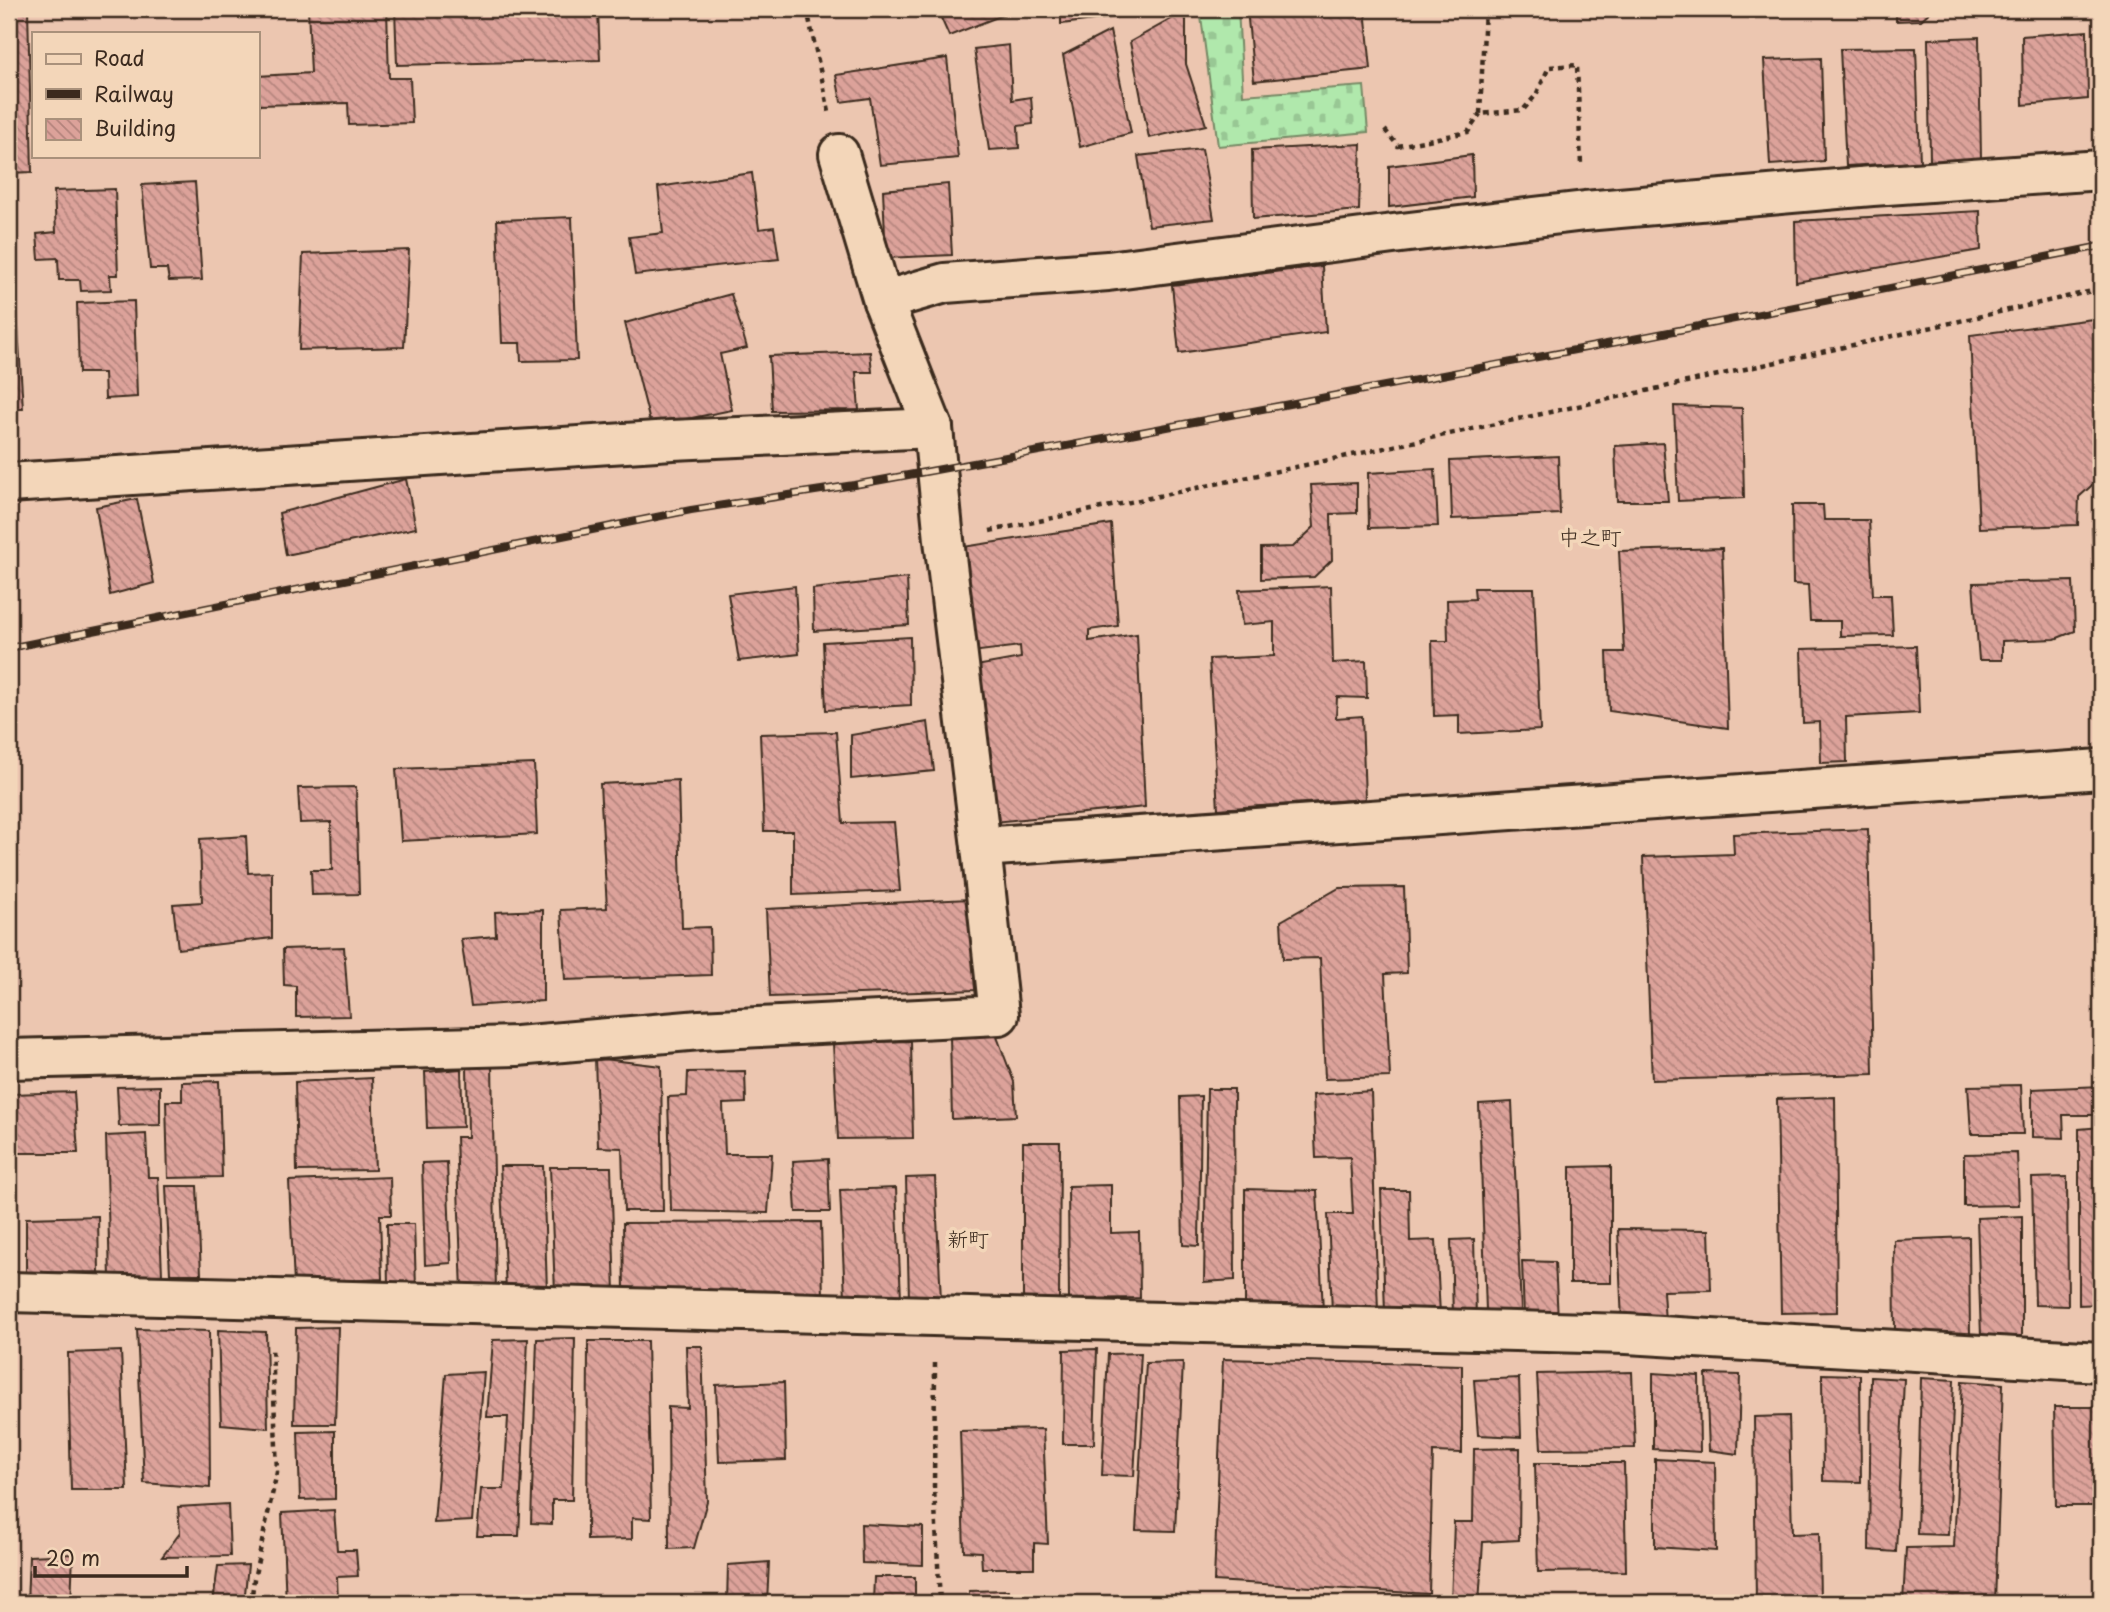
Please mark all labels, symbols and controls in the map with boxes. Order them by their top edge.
legend [32,32,259,158]
text: Road [94,41,145,73]
text: Railway [94,77,174,109]
text: Building [94,111,176,143]
district label: 中之町 [1559,520,1622,552]
district label: 新町 [947,1222,989,1254]
scale bar [35,1535,187,1579]
text: 20 m [46,1541,100,1573]

